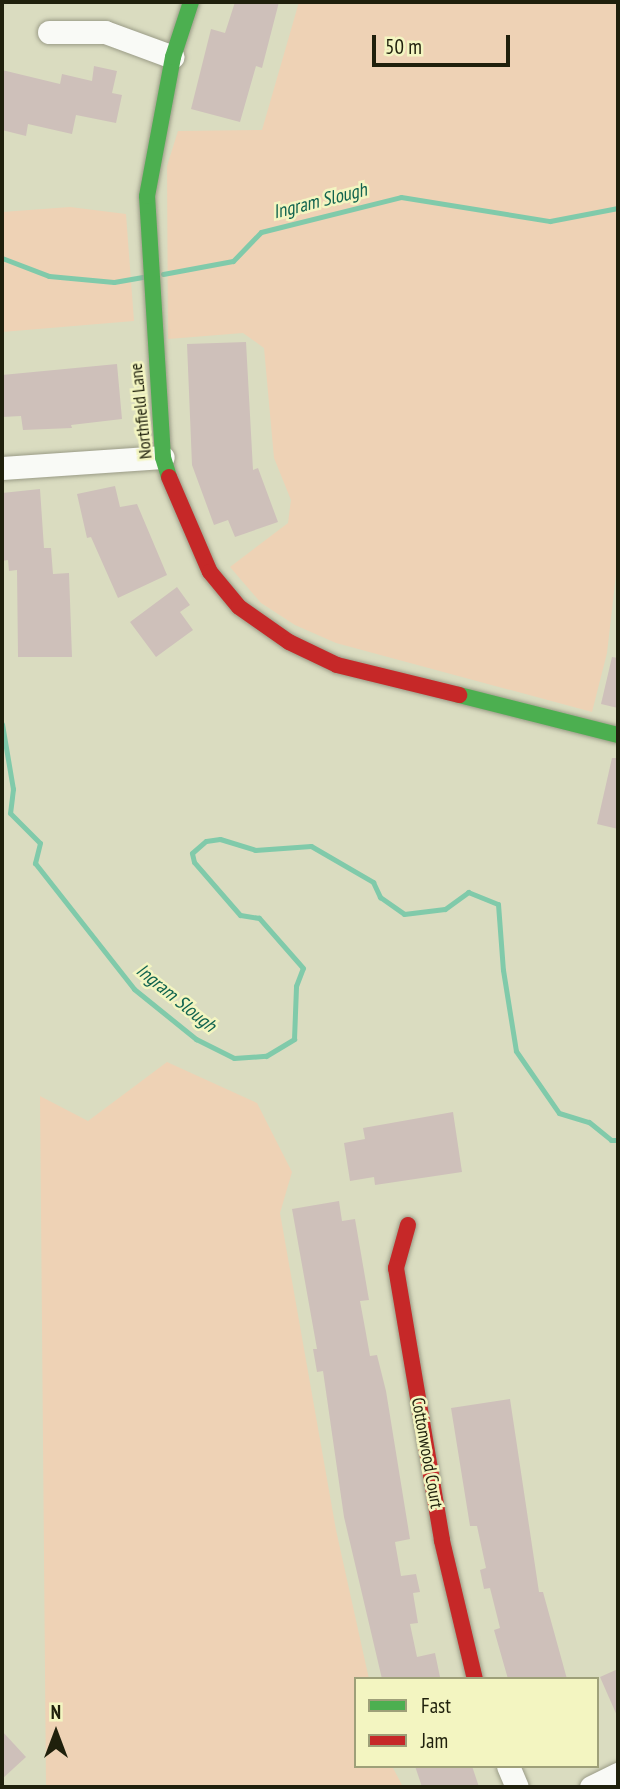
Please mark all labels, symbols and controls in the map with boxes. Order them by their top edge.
scale bar [375,21,513,65]
text: 50 m [385,33,422,60]
water label: Ingram Slough [271,178,369,224]
street label: Northfield Lane [125,362,157,460]
water label: Ingram Slough [132,959,220,1037]
street label: Cottonwood Court [407,1396,447,1510]
legend [354,1677,599,1768]
text: Fast [421,1692,451,1719]
north arrow [21,1698,91,1768]
text: N [51,1700,61,1724]
text: Jam [421,1727,448,1754]

